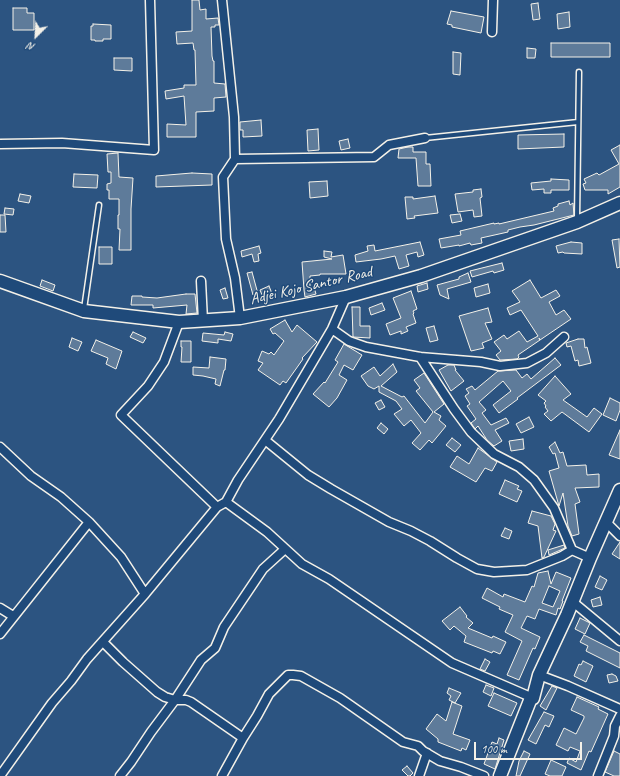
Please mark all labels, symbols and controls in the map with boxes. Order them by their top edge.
north arrow [16,16,56,56]
text: N [25,39,37,55]
street label: Adjei Kojo Santor Road [248,263,374,309]
scale bar [476,734,584,760]
text: 100 m [481,741,507,757]

